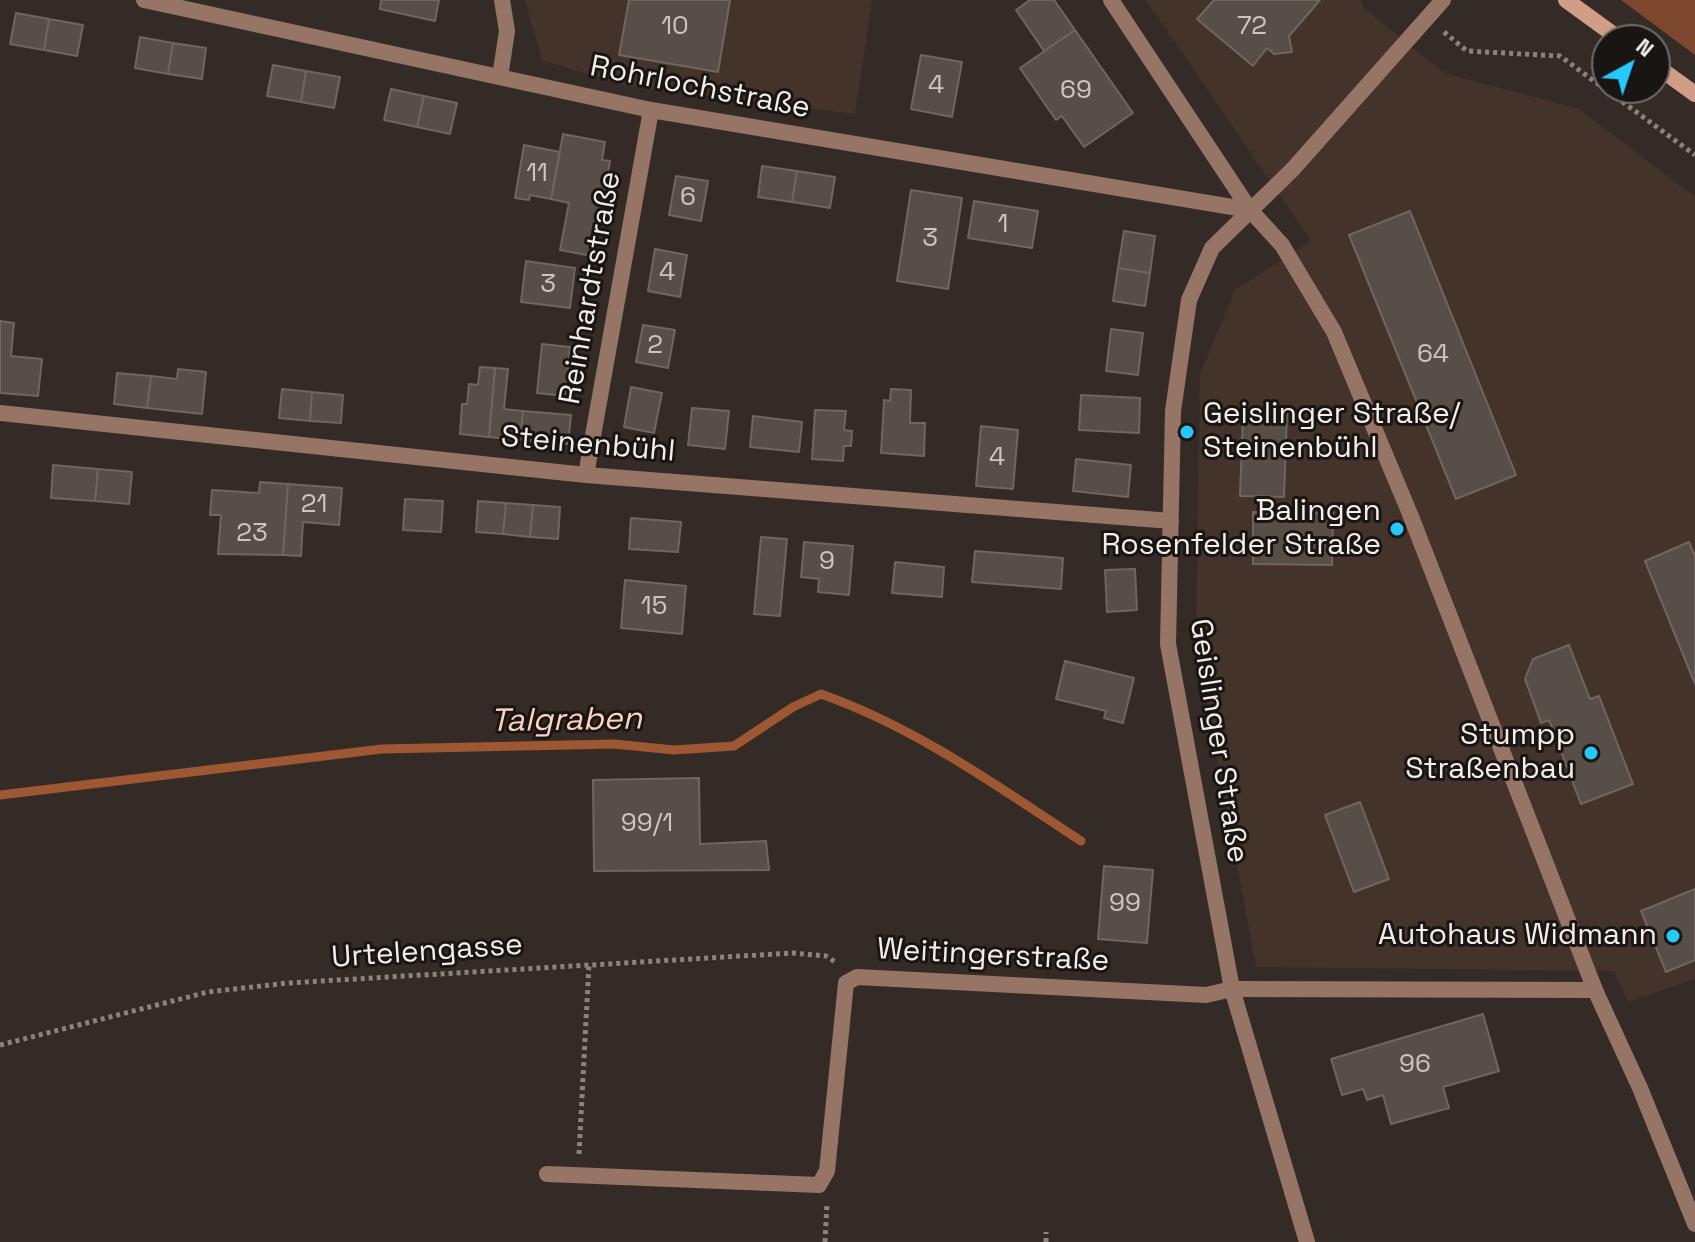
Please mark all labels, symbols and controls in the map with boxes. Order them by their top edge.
house number: 10 [661,11,689,43]
house number: 72 [1237,11,1267,43]
north arrow [1591,24,1671,104]
text: N [1630,32,1660,63]
street label: Rohrlochstraße [587,49,813,127]
house number: 4 [928,70,944,102]
house number: 69 [1060,75,1092,107]
house number: 11 [526,158,548,190]
street label: Reinhardtstraße [553,169,629,407]
house number: 6 [680,182,696,214]
house number: 1 [998,209,1008,241]
house number: 3 [922,223,938,255]
house number: 4 [659,257,675,289]
house number: 3 [540,269,556,301]
house number: 2 [647,330,663,362]
house number: 64 [1417,339,1449,371]
place label: Geislinger Straße/ Steinenbühl [1203,397,1460,468]
street label: Steinenbühl [499,419,677,471]
marker: Geislinger Straße/ Steinenbühl [1178,423,1196,441]
house number: 4 [989,442,1005,474]
house number: 21 [301,489,327,521]
place label: Balingen Rosenfelder Straße [1101,494,1381,564]
house number: 23 [236,518,268,550]
marker: Balingen Rosenfelder Straße [1388,520,1406,538]
house number: 9 [819,546,835,578]
house number: 15 [641,591,667,623]
street label: Geislinger Straße [1181,616,1255,866]
water label: Talgraben [490,700,642,742]
place label: Stumpp Straßenbau [1405,718,1575,788]
marker: Stumpp Straßenbau [1582,744,1600,762]
house number: 99/1 [621,808,673,840]
house number: 99 [1109,888,1141,920]
place label: Autohaus Widmann [1378,918,1657,954]
street label: Urtelengasse [330,927,524,977]
marker: Autohaus Widmann [1664,927,1682,945]
street label: Weitingerstraße [876,932,1110,980]
house number: 96 [1399,1049,1431,1081]

